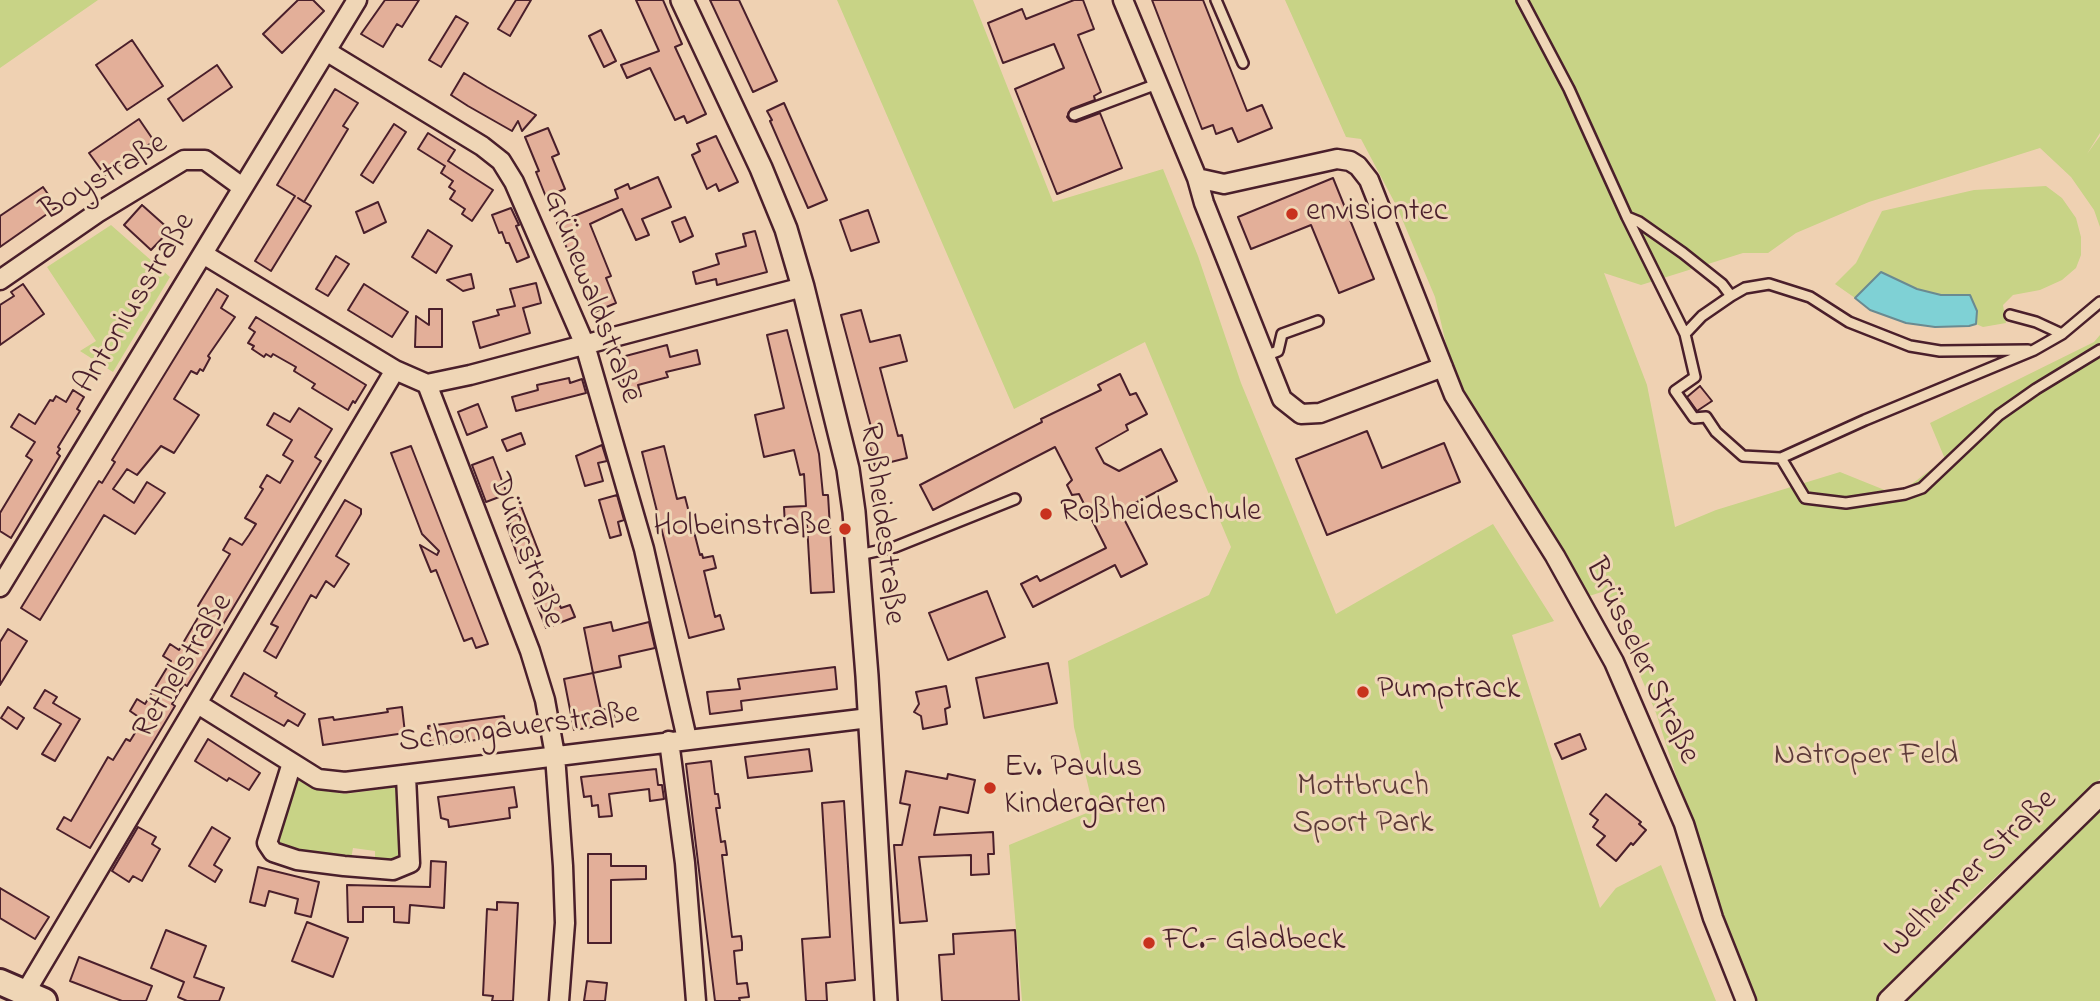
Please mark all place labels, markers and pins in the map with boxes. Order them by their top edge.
place label: envisiontec [1306,195,1448,233]
marker: envisiontec [1284,206,1300,222]
place label: Roßheideschule [1060,495,1261,533]
marker: Roßheideschule [1038,506,1054,522]
place label: Holbeinstraße [653,510,831,548]
marker: Holbeinstraße [837,521,853,537]
place label: Pumptrack [1377,673,1520,711]
marker: Pumptrack [1355,684,1371,700]
place label: Ev. Paulus Kindergarten [1004,751,1166,826]
marker: Ev. Paulus Kindergarten [982,780,998,796]
place label: FC.- Gladbeck [1163,924,1345,962]
marker: FC.- Gladbeck [1141,935,1157,951]

